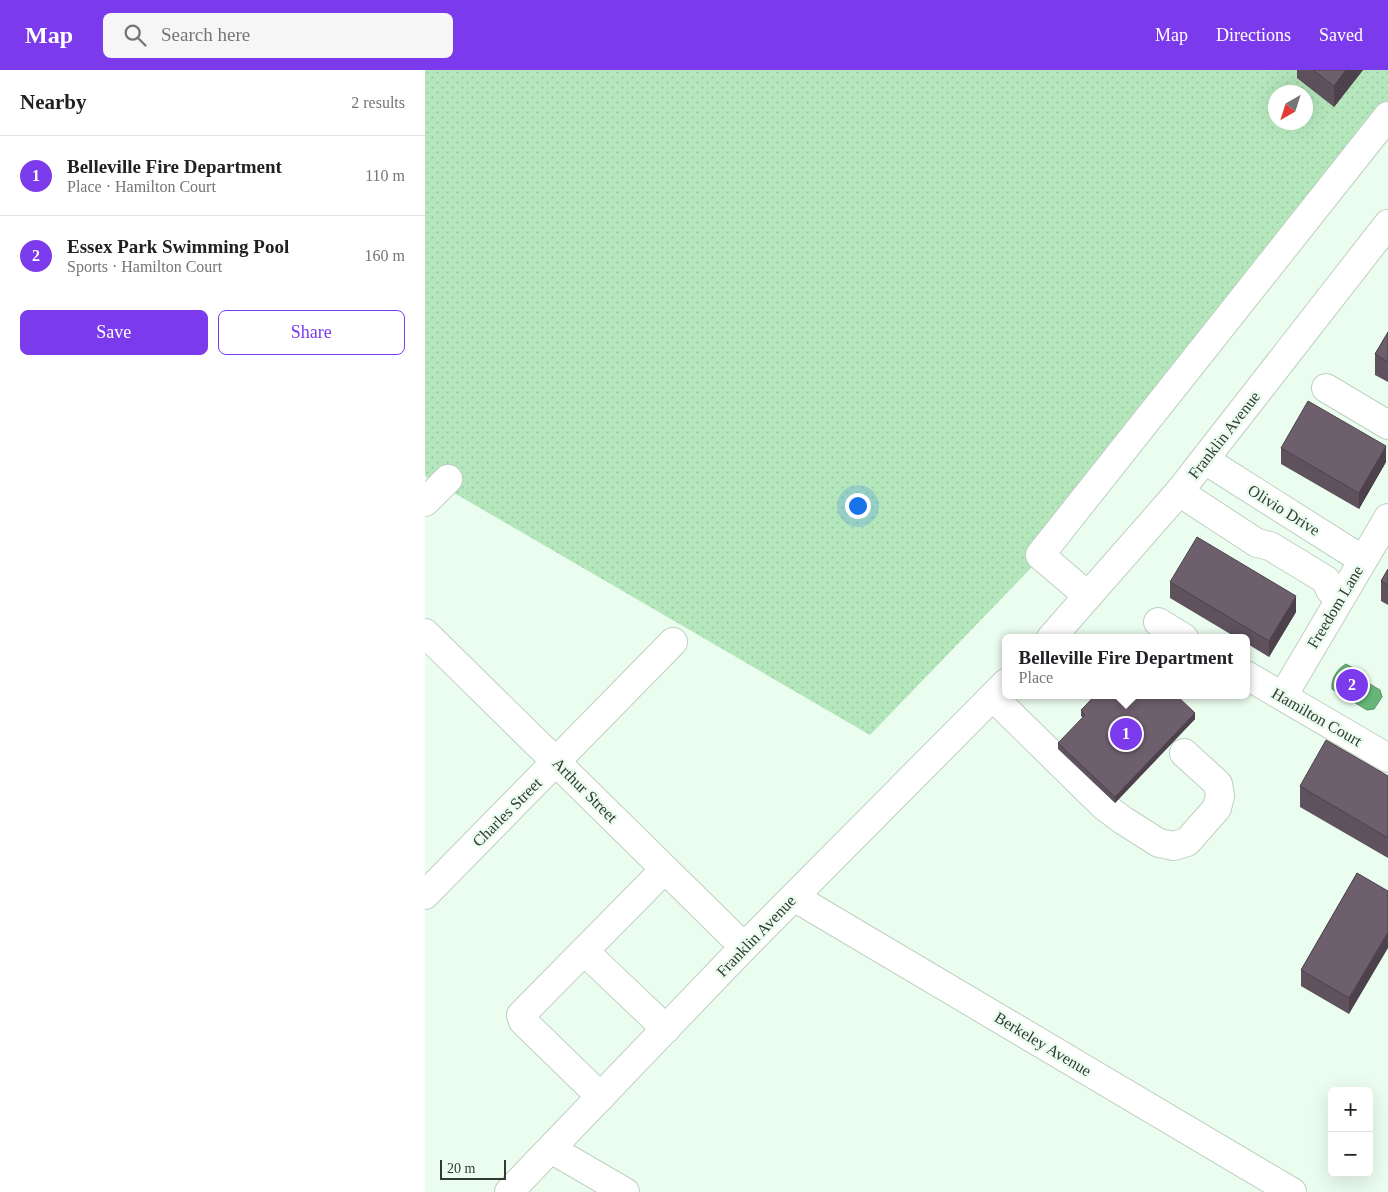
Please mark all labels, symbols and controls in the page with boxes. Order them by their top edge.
search box [103,13,453,58]
icon: search [121,21,149,49]
text: Map [25,22,73,48]
text: Search here [161,24,250,45]
text: Map [1155,25,1188,45]
text: Directions [1216,25,1291,45]
text: Saved [1319,25,1363,45]
north arrow [1268,85,1313,130]
text: Nearby [20,90,87,114]
text: 2 results [351,94,405,111]
text: Belleville Fire Department [67,156,282,177]
text: 1 [32,167,40,184]
text: 110 m [365,167,405,184]
text: Place · Hamilton Court [67,178,216,195]
text: Essex Park Swimming Pool [67,236,289,257]
text: 2 [32,247,40,264]
text: 160 m [365,247,405,264]
text: Sports · Hamilton Court [67,258,222,275]
button: Save [20,310,208,355]
button: Share [218,310,405,355]
street label: Franklin Avenue [1185,388,1263,482]
street label: Olivio Drive [1245,481,1323,539]
your location [845,493,871,519]
street label: Freedom Lane [1304,563,1366,651]
popup [1002,634,1250,699]
text: Belleville Fire Department [1019,647,1233,668]
pin: 2 [1336,666,1368,704]
text: Place [1019,669,1053,686]
street label: Hamilton Court [1269,684,1365,750]
pin: 1 [1110,715,1142,753]
street label: Arthur Street [549,754,621,826]
street label: Charles Street [469,774,545,850]
street label: Franklin Avenue [713,892,799,980]
street label: Berkeley Avenue [991,1009,1094,1080]
map controls [1328,1087,1373,1177]
button: + [1328,1087,1373,1132]
button: − [1328,1132,1373,1177]
scale bar [440,1157,506,1180]
text: 20 m [447,1161,475,1176]

